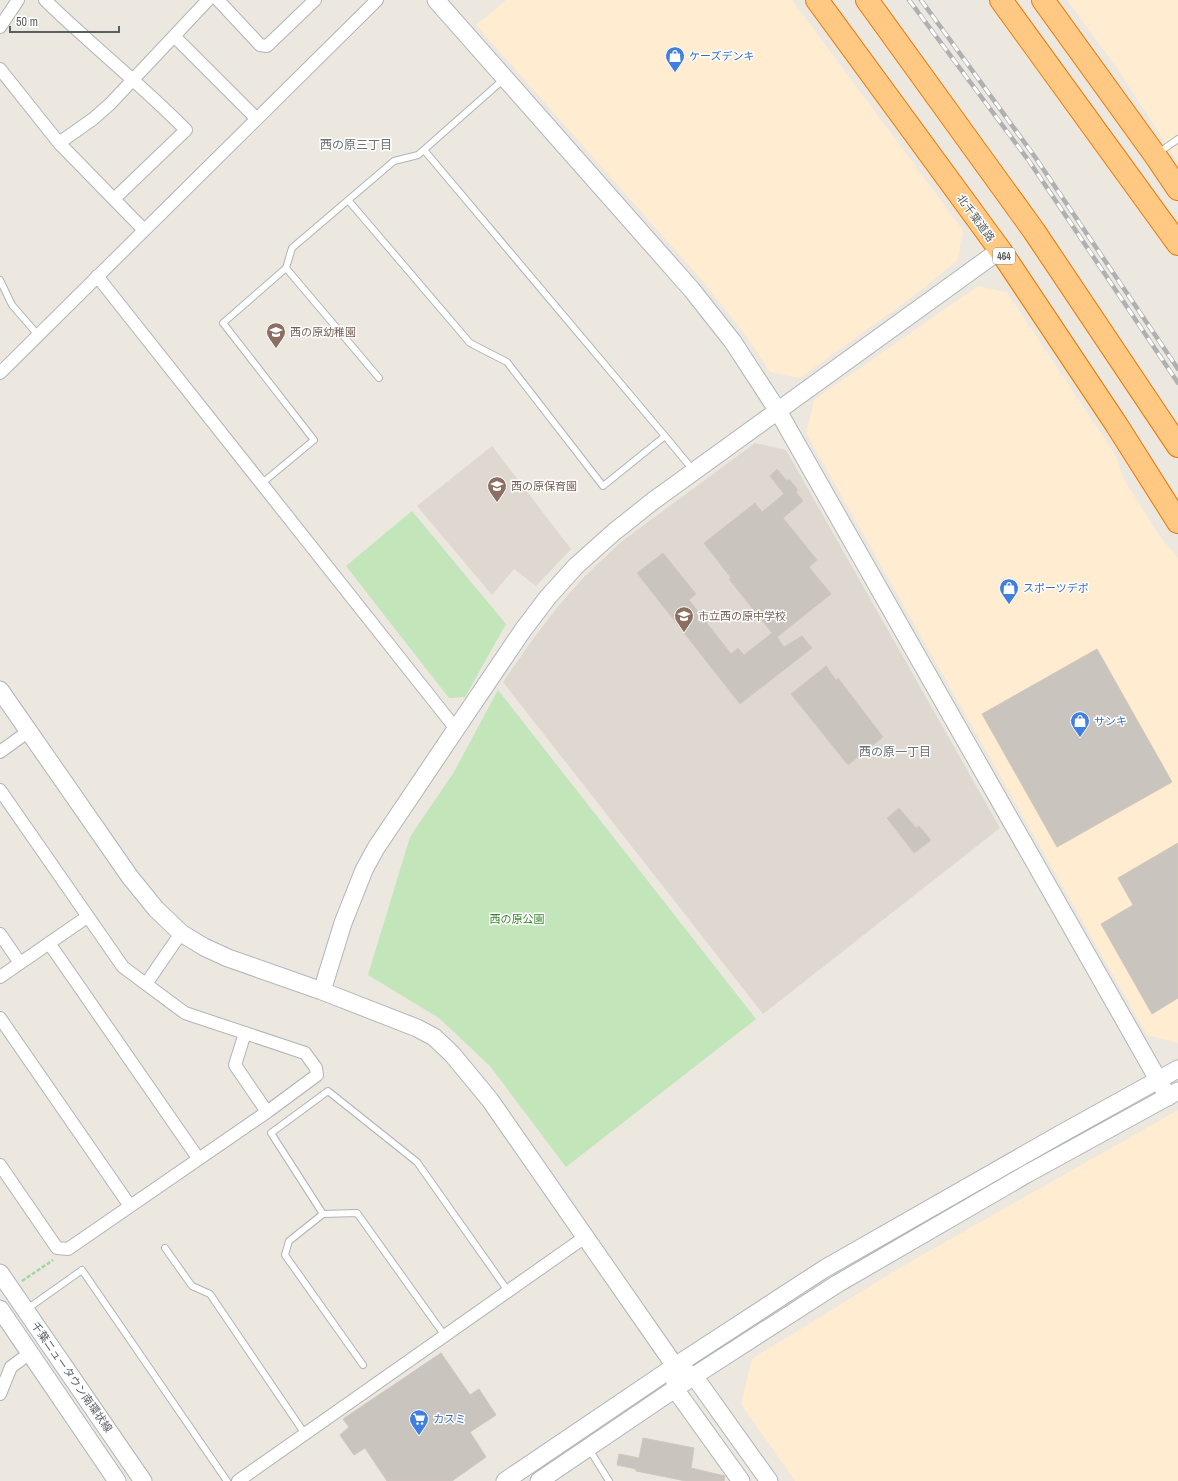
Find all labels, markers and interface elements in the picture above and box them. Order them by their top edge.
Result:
scale bar [10,8,119,34]
text: 50 m [16,14,38,30]
shop icon: ケーズデンキ [664,45,686,73]
place label: ケーズデンキ [689,49,754,63]
district label: 西の原三丁目 [320,137,392,153]
street label: 北千葉道路 [954,192,998,244]
road number: 464 [993,248,1015,264]
school or university icon: 西の原幼稚園 [265,321,287,349]
place label: 西の原幼稚園 [290,325,356,339]
school or university icon: 西の原保育園 [486,475,508,503]
place label: 西の原保育園 [511,479,577,493]
shop icon: スポーツデポ [998,577,1020,605]
place label: スポーツデポ [1023,581,1089,595]
school or university icon: 市立西の原中学校 [673,605,695,633]
place label: 市立西の原中学校 [698,609,786,623]
shop icon: サンキ [1069,710,1091,738]
place label: サンキ [1094,714,1127,728]
district label: 西の原一丁目 [859,744,931,760]
park label: 西の原公園 [490,912,545,926]
street label: 千葉ニュータウン南環状線 [28,1319,116,1435]
supermarket icon: カスミ [408,1408,430,1436]
place label: カスミ [433,1412,466,1426]

